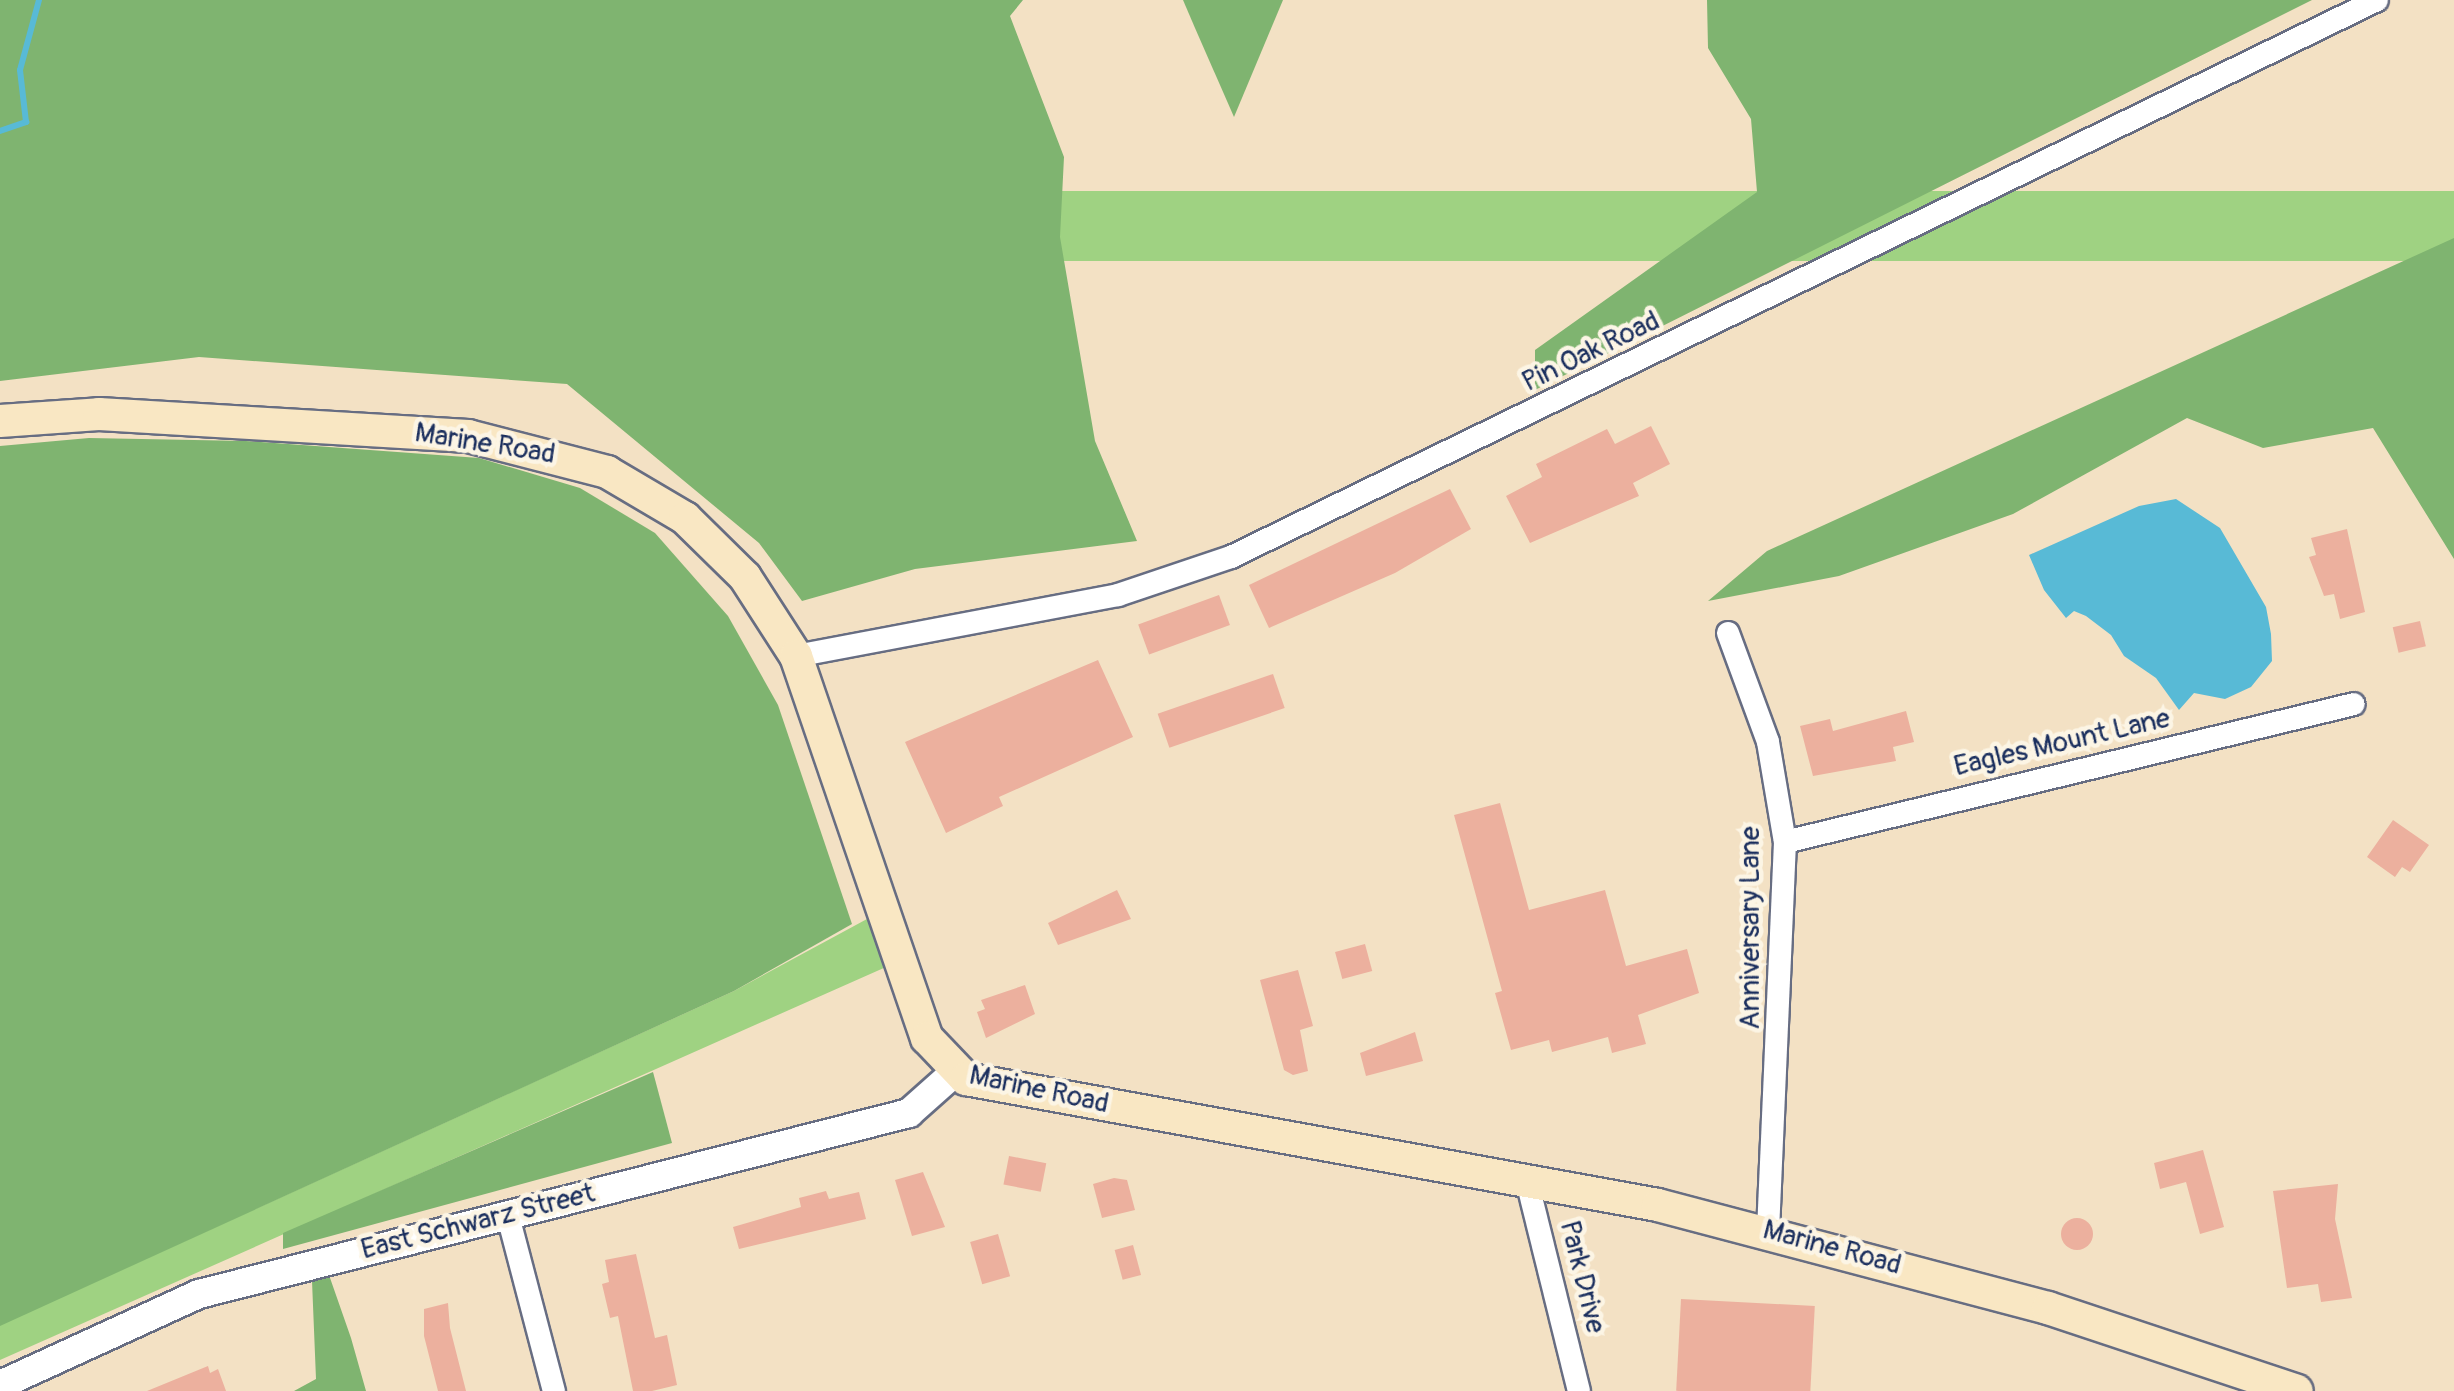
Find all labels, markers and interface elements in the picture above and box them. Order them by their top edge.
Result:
street label: Pin Oak Road [1517,304,1665,400]
street label: Marine Road [412,416,558,472]
street label: Eagles Mount Lane [1951,702,2173,784]
street label: Anniversary Lane [1734,826,1768,1030]
street label: Marine Road [966,1059,1112,1121]
street label: East Schwarz Street [358,1177,598,1267]
street label: Marine Road [1759,1213,1905,1283]
street label: Park Drive [1552,1217,1612,1337]

